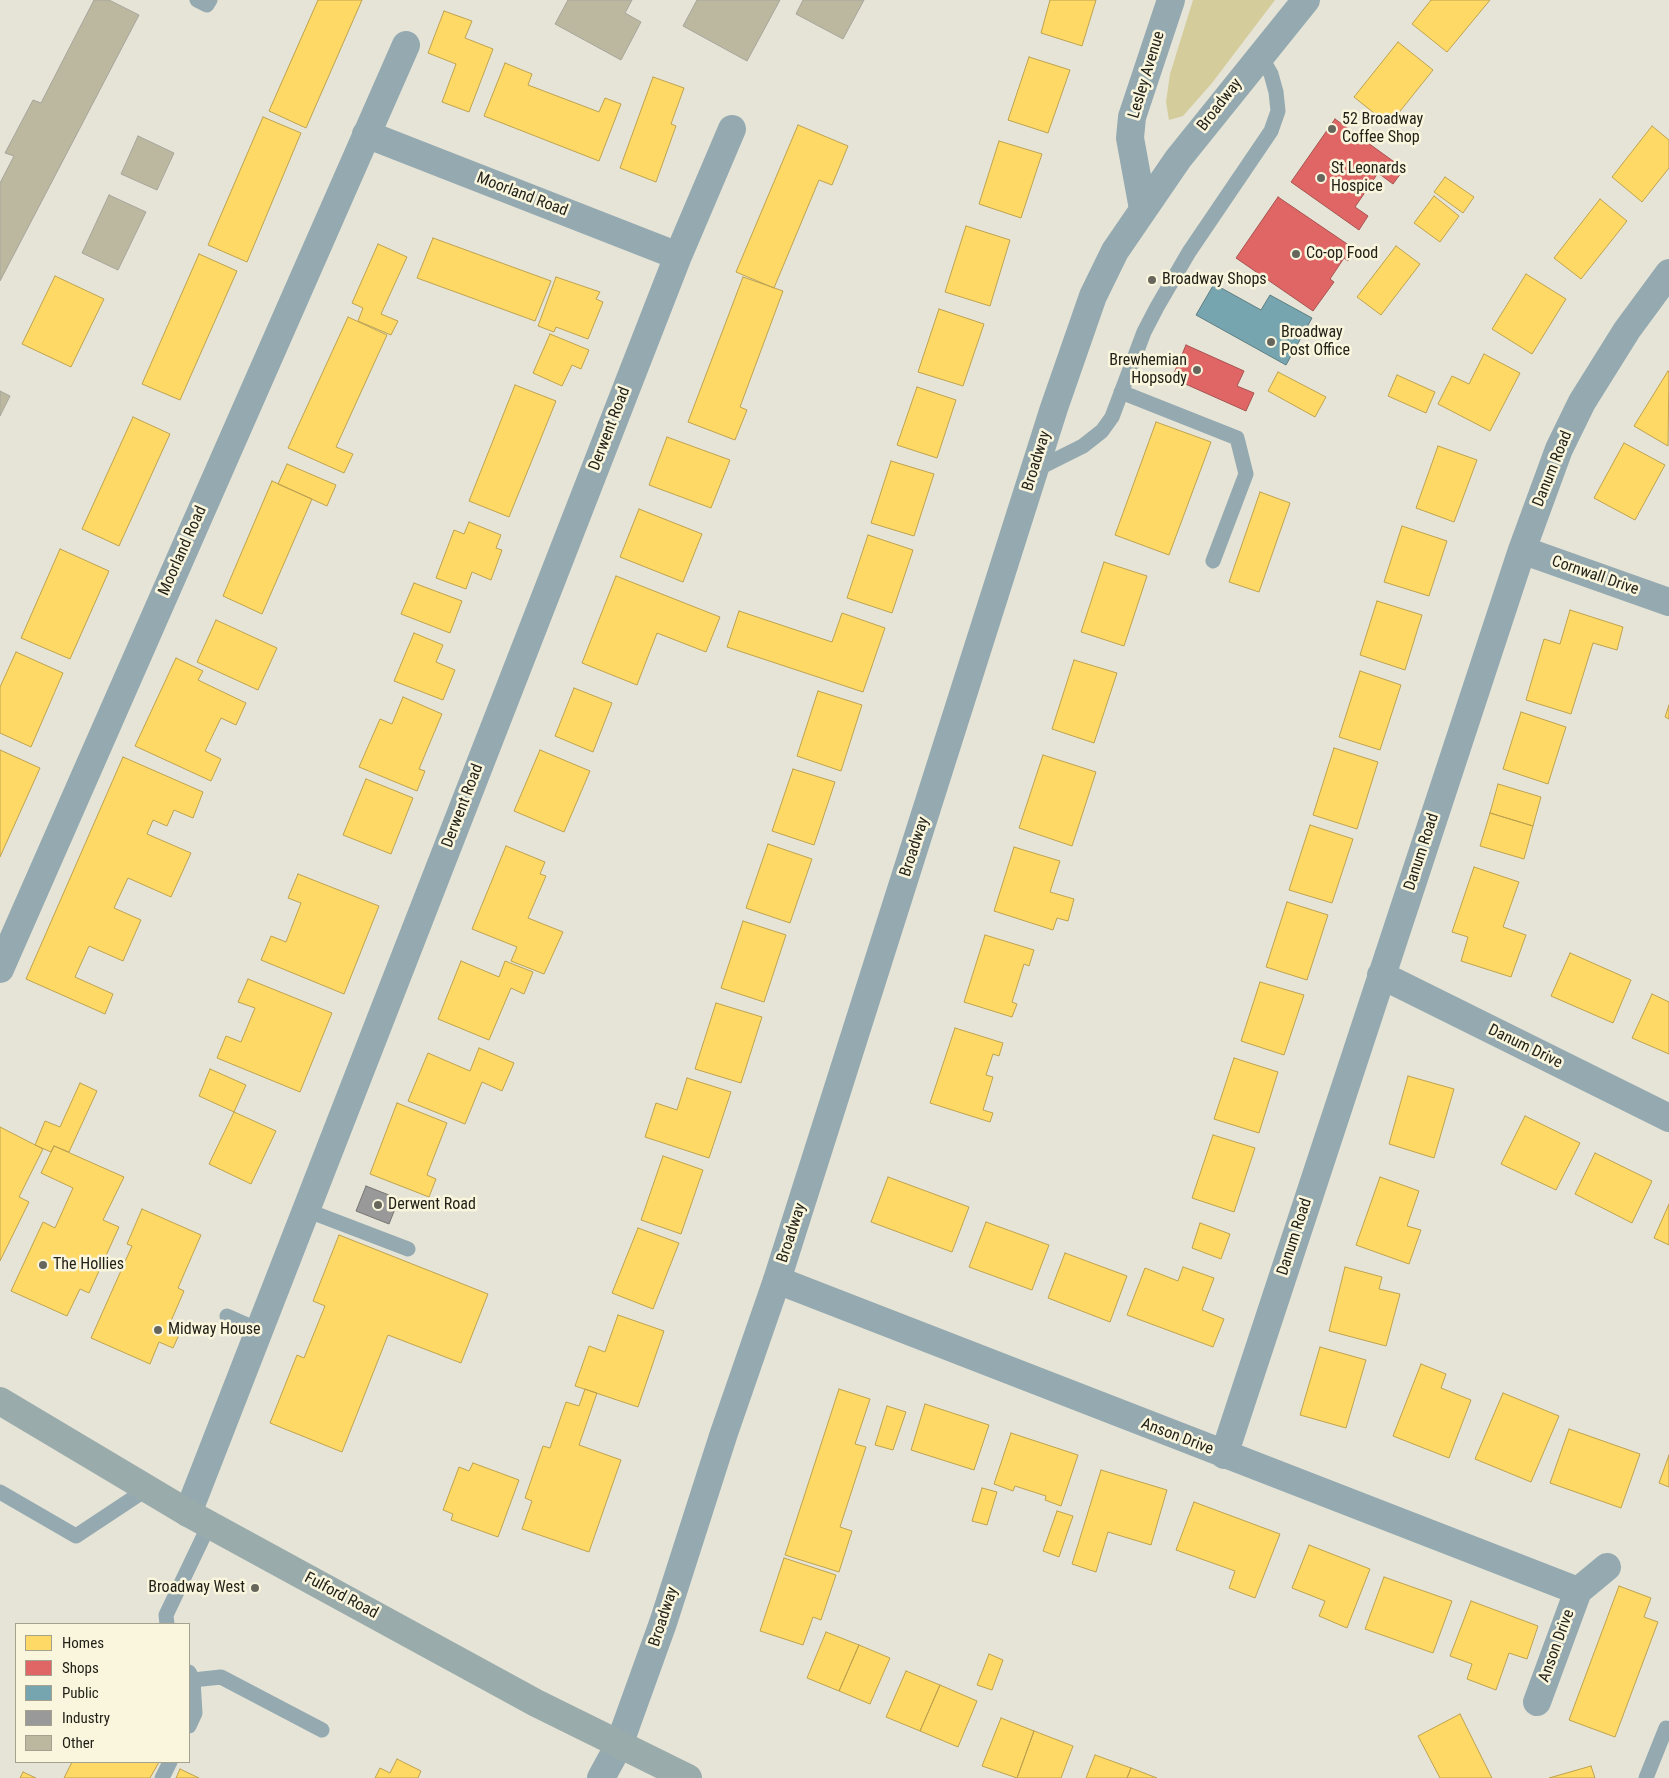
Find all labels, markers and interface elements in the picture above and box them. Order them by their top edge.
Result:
street label: Lesley Avenue [1125,29,1169,121]
street label: Broadway [1193,75,1247,135]
place label: 52 Broadway Coffee Shop [1342,110,1423,148]
marker: 52 Broadway Coffee Shop [1326,123,1338,135]
place label: St Leonards Hospice [1331,159,1406,197]
street label: Moorland Road [474,169,570,221]
marker: St Leonards Hospice [1315,172,1327,184]
place label: Co-op Food [1306,244,1378,264]
marker: Co-op Food [1290,248,1302,260]
place label: Broadway Shops [1162,270,1267,290]
marker: Broadway Shops [1146,274,1158,286]
place label: Broadway Post Office [1281,323,1350,361]
marker: Broadway Post Office [1265,336,1277,348]
place label: Brewhemian Hopsody [1109,351,1187,389]
marker: Brewhemian Hopsody [1191,364,1203,376]
street label: Derwent Road [585,385,635,473]
street label: Danum Road [1529,428,1577,510]
street label: Broadway [1019,429,1055,493]
street label: Moorland Road [155,503,211,599]
street label: Cornwall Drive [1549,552,1641,600]
street label: Derwent Road [438,762,488,850]
street label: Danum Road [1400,811,1444,893]
street label: Broadway [896,815,934,879]
street label: Danum Drive [1485,1021,1565,1073]
place label: Derwent Road [388,1195,476,1215]
street label: Danum Road [1273,1196,1317,1278]
marker: Derwent Road [372,1199,384,1211]
street label: Broadway [773,1201,811,1265]
place label: The Hollies [53,1255,124,1275]
marker: The Hollies [37,1259,49,1271]
place label: Midway House [168,1320,260,1340]
marker: Midway House [152,1324,164,1336]
street label: Anson Drive [1138,1414,1216,1460]
street label: Fulford Road [301,1569,381,1623]
place label: Broadway West [148,1578,245,1598]
marker: Broadway West [249,1582,261,1594]
street label: Broadway [645,1585,683,1649]
street label: Anson Drive [1535,1607,1579,1685]
legend [15,1623,190,1763]
text: Homes [62,1634,104,1652]
text: Shops [62,1659,99,1677]
text: Public [62,1684,99,1702]
text: Industry [62,1709,110,1727]
text: Other [62,1734,94,1752]

